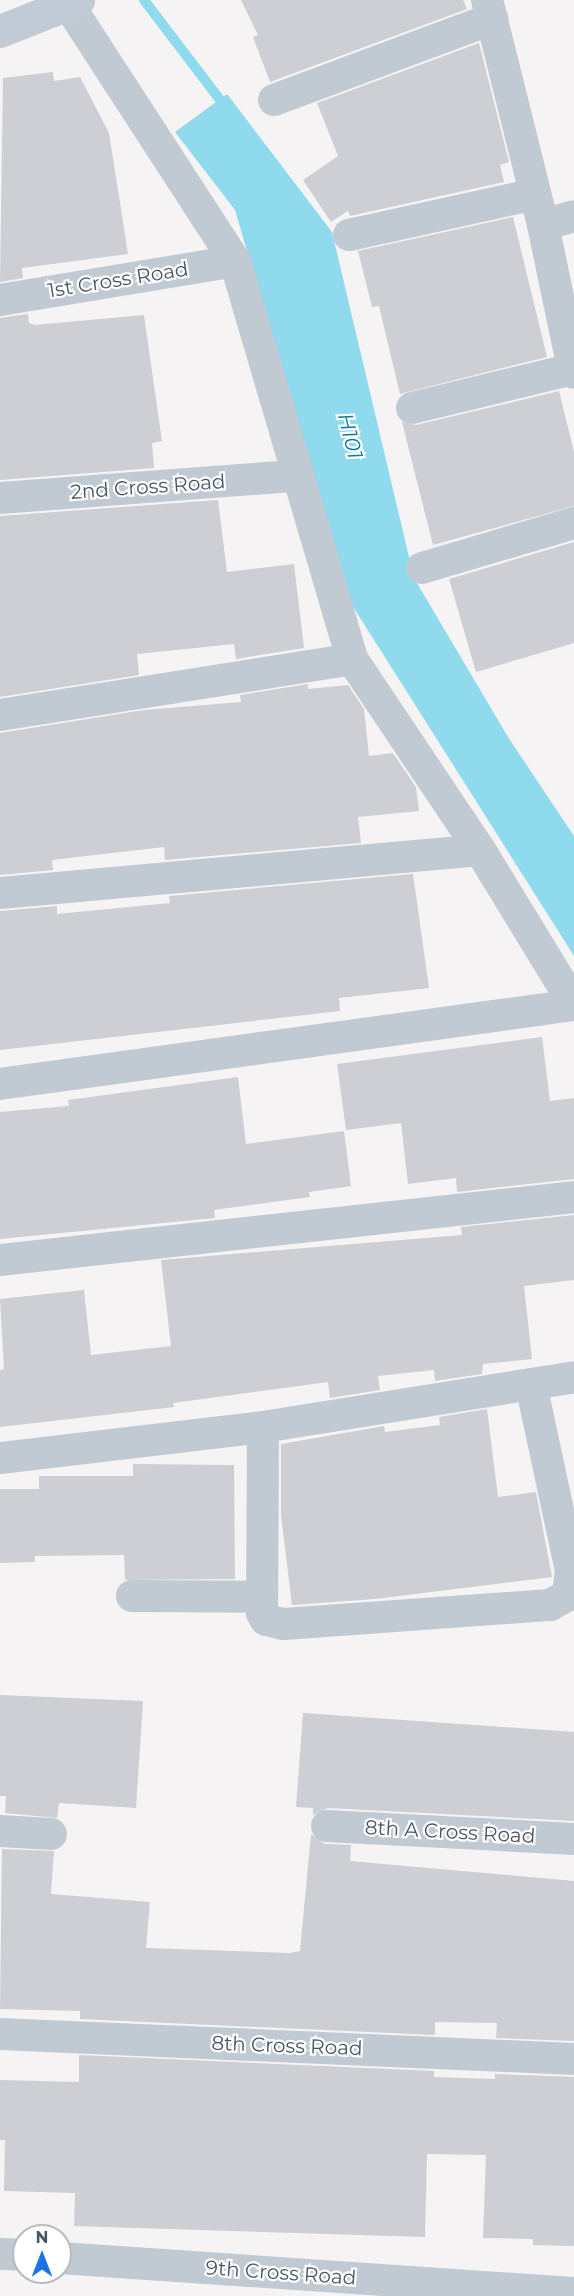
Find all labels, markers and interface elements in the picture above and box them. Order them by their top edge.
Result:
street label: 1st Cross Road [46,257,190,303]
water label: H101 [332,411,368,461]
street label: 2nd Cross Road [70,470,226,504]
street label: 8th A Cross Road [364,1816,536,1848]
street label: 8th Cross Road [211,2031,363,2061]
north arrow [12,2224,72,2284]
text: N [36,2228,48,2247]
street label: 9th Cross Road [205,2256,357,2290]

